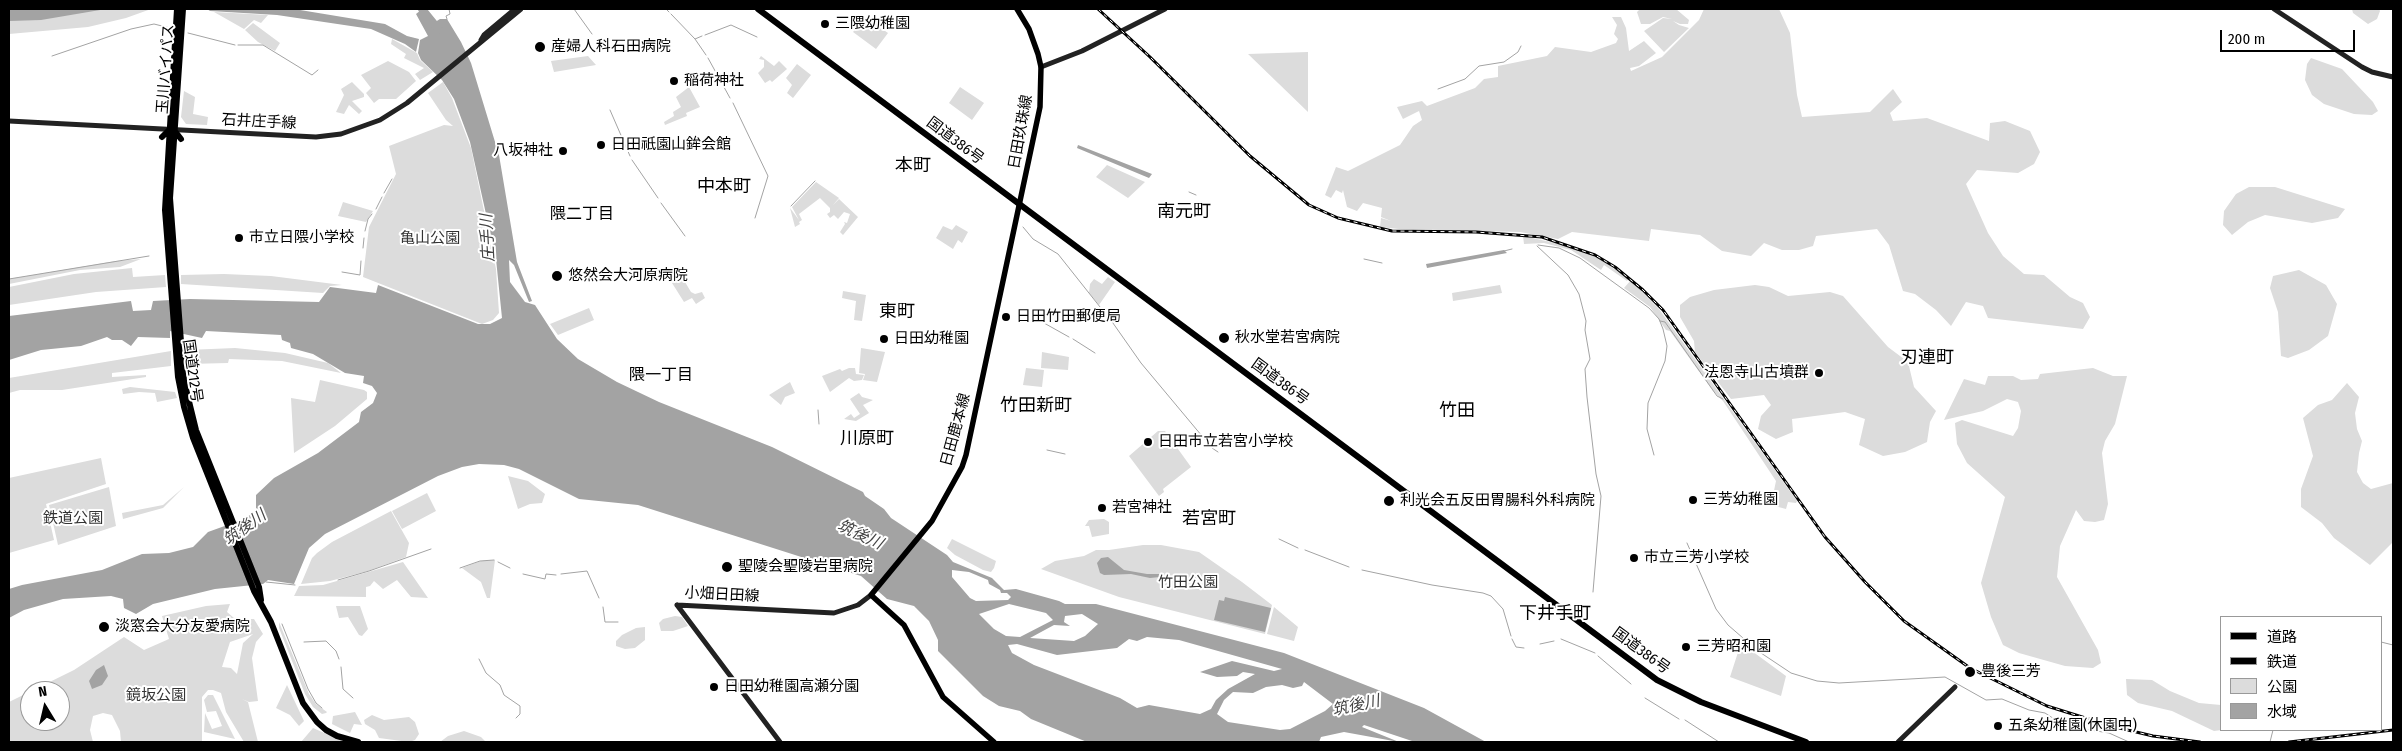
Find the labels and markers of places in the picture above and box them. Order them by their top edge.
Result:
place label: 三隈幼稚園 [835,15,910,33]
marker: 三隈幼稚園 [819,18,831,30]
place label: 産婦人科石田病院 [551,38,671,56]
marker: 産婦人科石田病院 [533,40,547,54]
place label: 稲荷神社 [684,72,744,90]
marker: 稲荷神社 [668,75,680,87]
place label: 日田祇園山鉾会館 [611,136,731,154]
marker: 日田祇園山鉾会館 [595,139,607,151]
place label: 八坂神社 [493,142,553,160]
marker: 八坂神社 [557,145,569,157]
place label: 市立日隈小学校 [249,229,354,247]
marker: 市立日隈小学校 [233,232,245,244]
place label: 悠然会大河原病院 [568,267,688,285]
marker: 悠然会大河原病院 [550,269,564,283]
place label: 日田竹田郵便局 [1016,308,1121,326]
marker: 日田竹田郵便局 [1000,311,1012,323]
place label: 秋水堂若宮病院 [1235,329,1340,347]
place label: 日田幼稚園 [894,330,969,348]
marker: 秋水堂若宮病院 [1217,331,1231,345]
marker: 日田幼稚園 [878,333,890,345]
place label: 法恩寺山古墳群 [1704,364,1809,382]
marker: 法恩寺山古墳群 [1813,367,1825,379]
place label: 日田市立若宮小学校 [1158,433,1293,451]
marker: 日田市立若宮小学校 [1142,436,1154,448]
place label: 三芳幼稚園 [1703,491,1778,509]
place label: 利光会五反田胃腸科外科病院 [1400,492,1595,510]
marker: 利光会五反田胃腸科外科病院 [1382,494,1396,508]
marker: 三芳幼稚園 [1687,494,1699,506]
place label: 若宮神社 [1112,499,1172,517]
marker: 若宮神社 [1096,502,1108,514]
place label: 市立三芳小学校 [1644,549,1749,567]
marker: 市立三芳小学校 [1628,552,1640,564]
place label: 聖陵会聖陵岩里病院 [738,558,873,576]
marker: 聖陵会聖陵岩里病院 [720,560,734,574]
place label: 淡窓会大分友愛病院 [115,618,250,636]
marker: 淡窓会大分友愛病院 [97,620,111,634]
place label: 三芳昭和園 [1696,638,1771,656]
marker: 三芳昭和園 [1680,641,1692,653]
place label: 豊後三芳 [1981,663,2041,681]
marker: 豊後三芳 [1963,665,1977,679]
place label: 日田幼稚園高瀬分園 [724,678,859,696]
marker: 日田幼稚園高瀬分園 [708,681,720,693]
place label: 五条幼稚園(休園中) [2008,717,2137,735]
marker: 五条幼稚園(休園中) [1992,720,2004,732]

